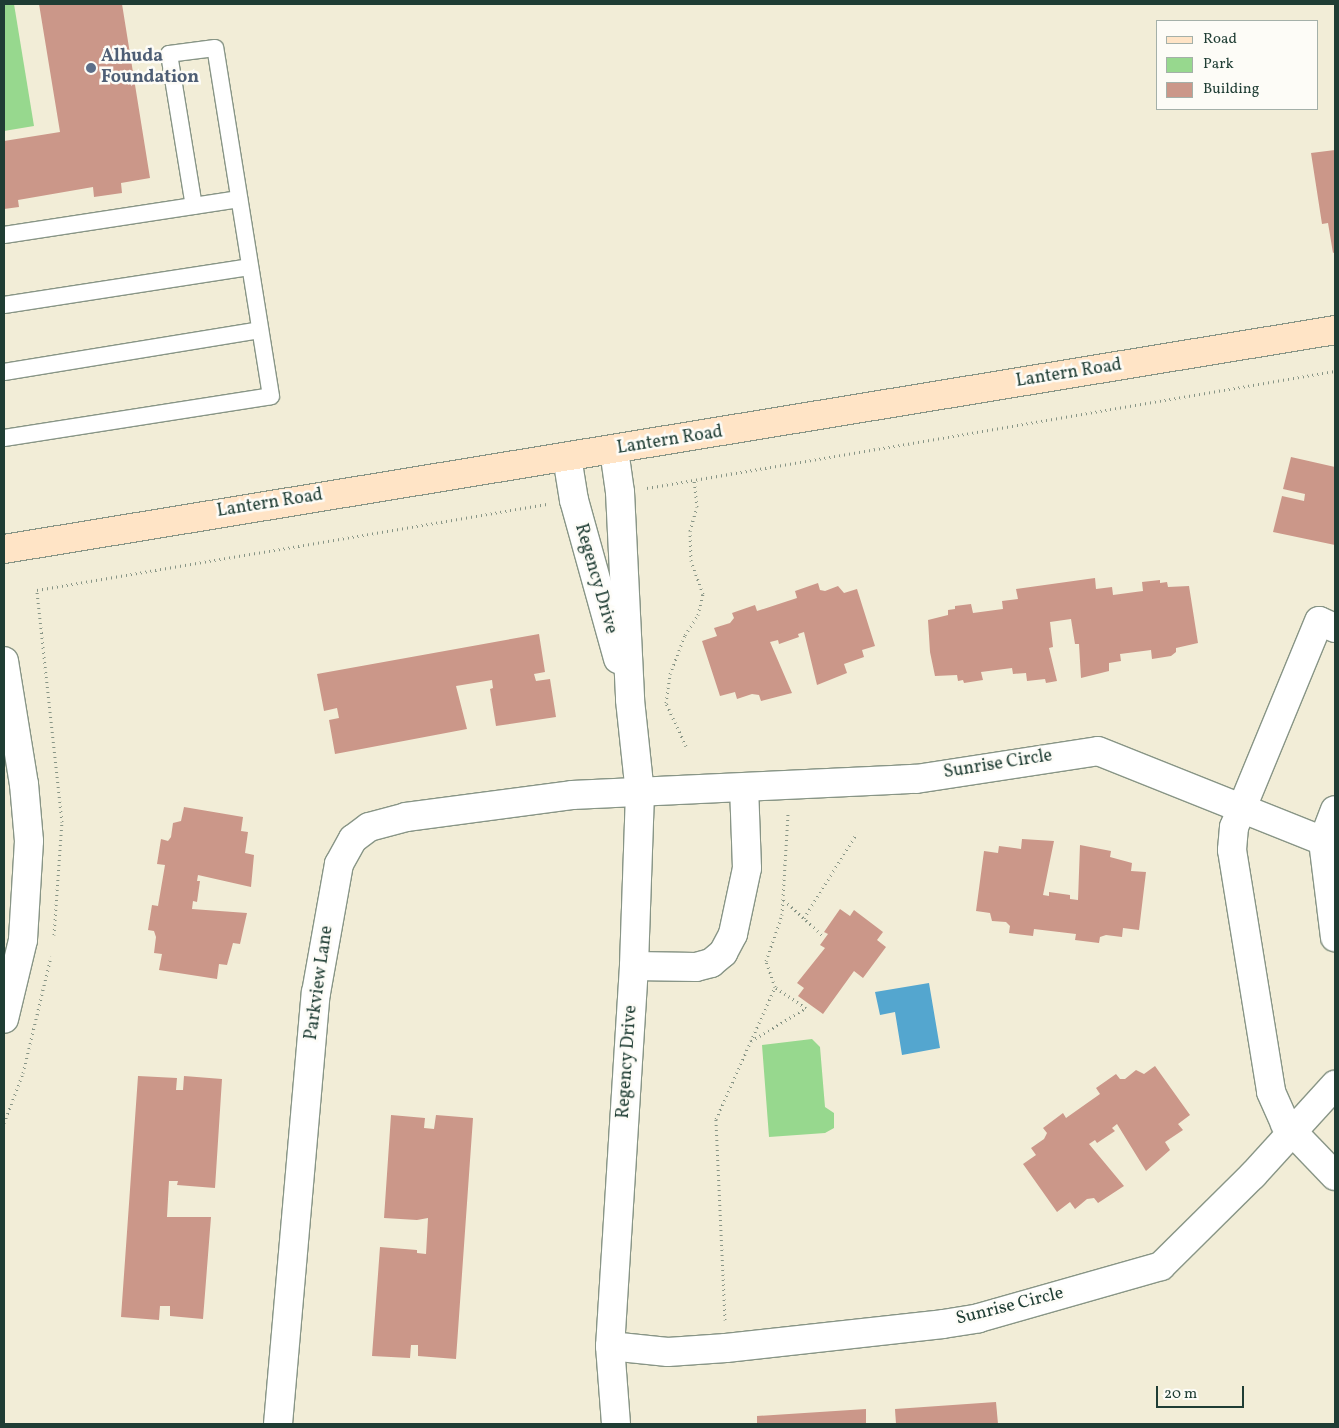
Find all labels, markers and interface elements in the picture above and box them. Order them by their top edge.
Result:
legend [1156,20,1319,110]
text: Road [1203,29,1237,50]
place label: Alhuda Foundation [101,47,199,90]
text: Park [1203,54,1234,75]
marker: Alhuda Foundation [85,62,97,74]
text: Building [1203,79,1259,100]
street label: Lantern Road [1014,355,1124,393]
street label: Lantern Road [615,422,725,460]
street label: Lantern Road [215,485,325,523]
street label: Regency Drive [569,521,621,637]
street label: Sunrise Circle [942,746,1054,784]
street label: Parkview Lane [301,924,339,1042]
street label: Regency Drive [613,1004,643,1120]
street label: Sunrise Circle [954,1283,1066,1331]
scale bar [1159,1376,1246,1408]
text: 20 m [1164,1384,1197,1405]

